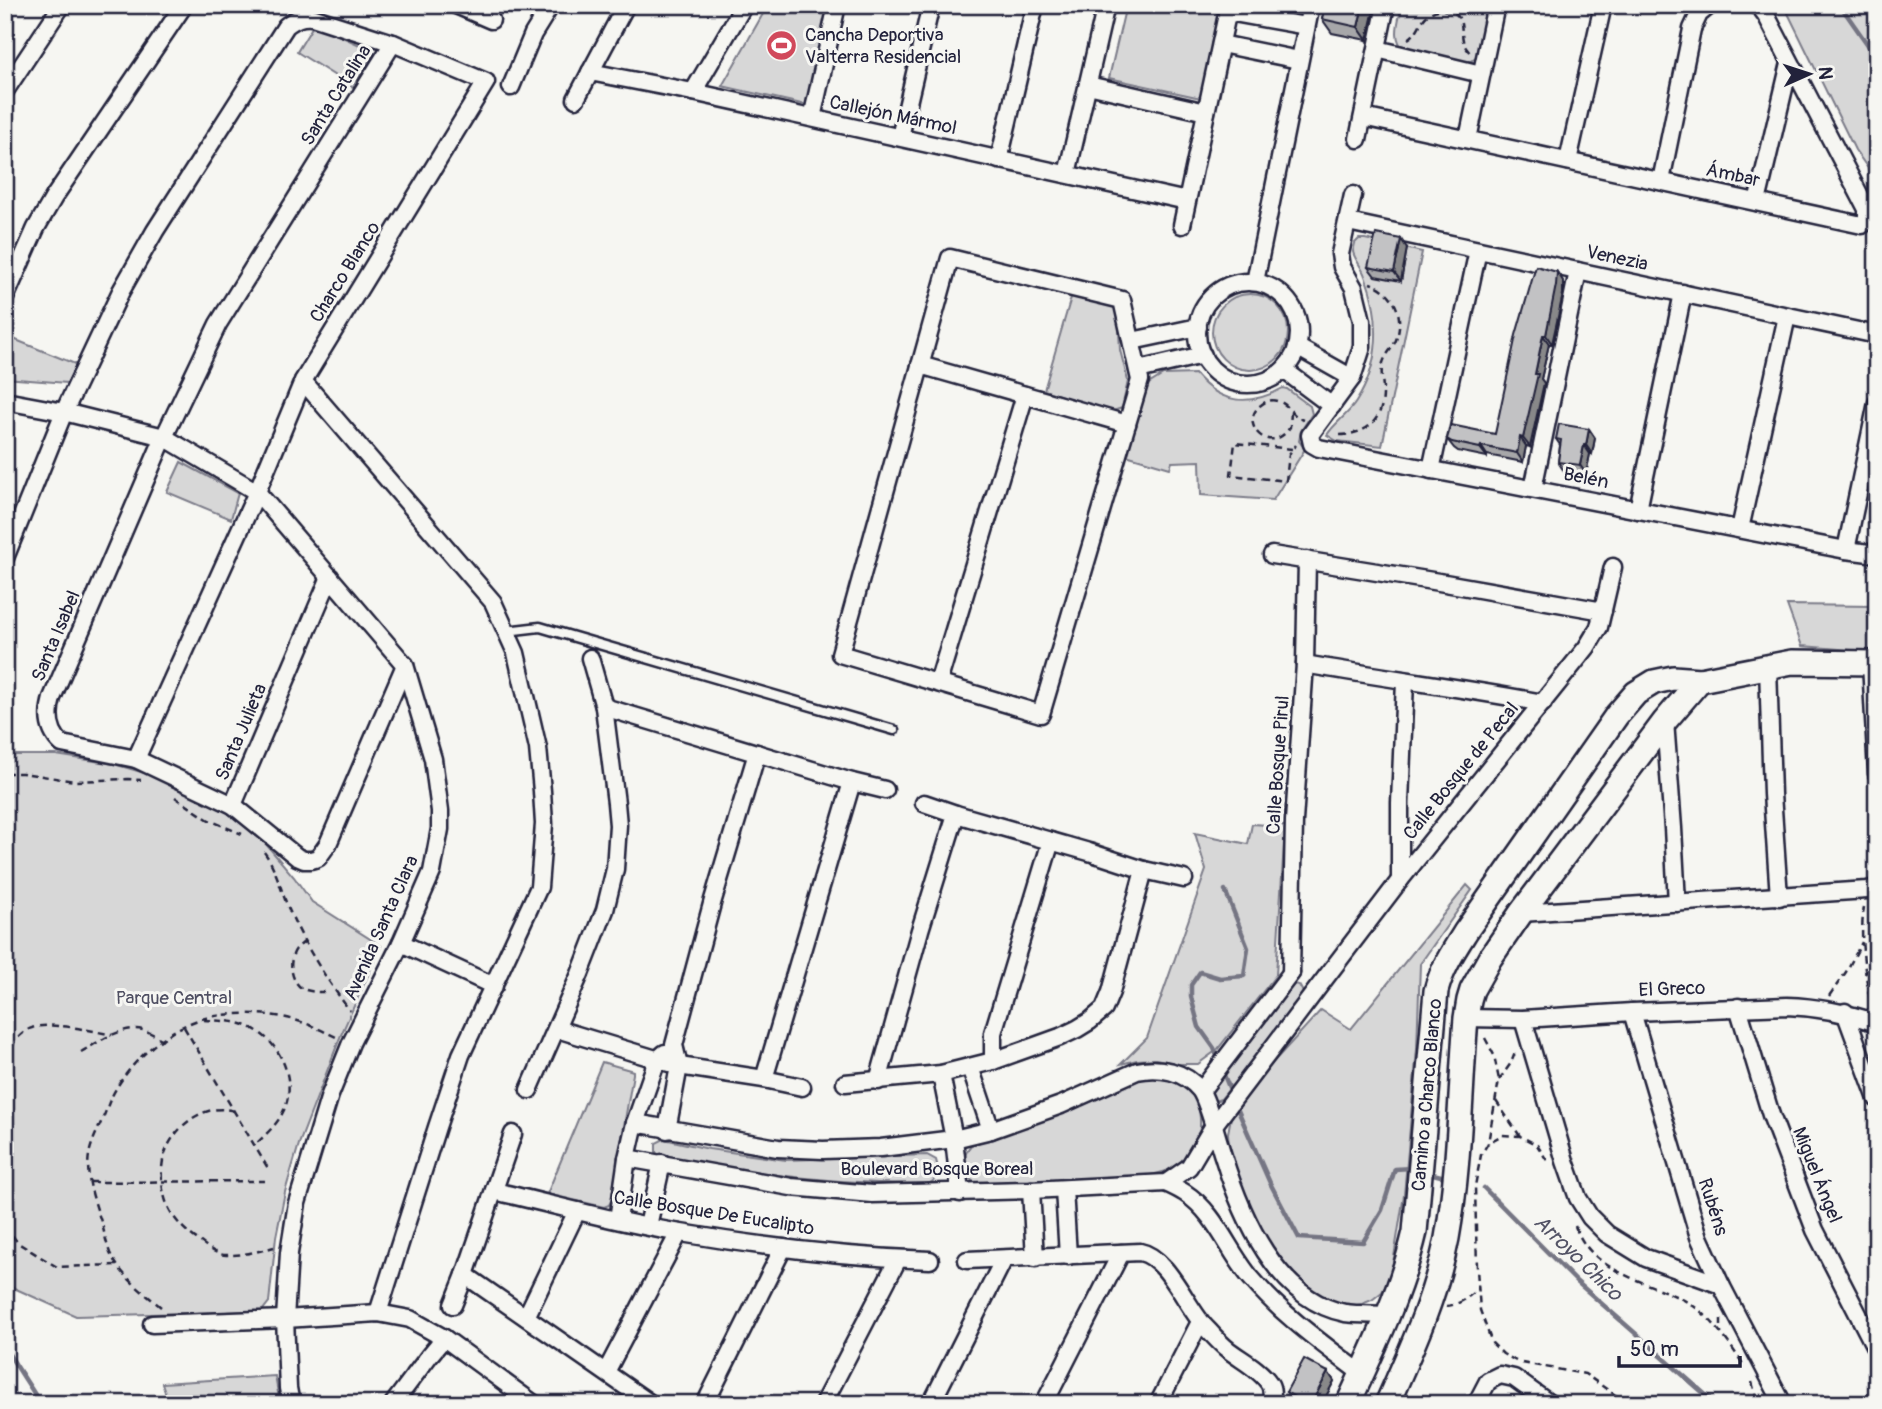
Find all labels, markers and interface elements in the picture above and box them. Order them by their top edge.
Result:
place label: Cancha Deportiva Valterra Residencial [805,23,961,69]
sports icon: Cancha Deportiva Valterra Residencial [765,29,799,63]
north arrow [1773,38,1843,108]
street label: Santa Catalina [296,40,377,150]
text: N [1813,66,1837,80]
street label: Callejón Mármol [827,90,959,140]
street label: Ámbar [1704,158,1762,192]
street label: Charco Blanco [305,217,385,327]
street label: Venezia [1584,240,1650,276]
street label: Belén [1561,462,1611,494]
street label: Santa Isabel [26,587,86,685]
street label: Santa Julieta [210,680,272,784]
street label: Calle Bosque Pirul [1261,695,1295,835]
street label: Calle Bosque de Pecal [1398,697,1524,845]
street label: Avenida Santa Clara [338,852,424,1004]
street label: El Greco [1638,976,1706,1002]
park label: Parque Central [116,986,232,1010]
street label: Camino a Charco Blanco [1407,998,1447,1192]
street label: Miguel Ángel [1787,1124,1847,1226]
street label: Boulevard Bosque Boreal [840,1157,1034,1181]
street label: Rubéns [1692,1175,1734,1239]
street label: Calle Bosque De Eucalipto [612,1185,816,1241]
water label: Arroyo Chico [1528,1209,1629,1308]
scale bar [1619,1325,1740,1369]
text: 50 m [1630,1336,1679,1363]

